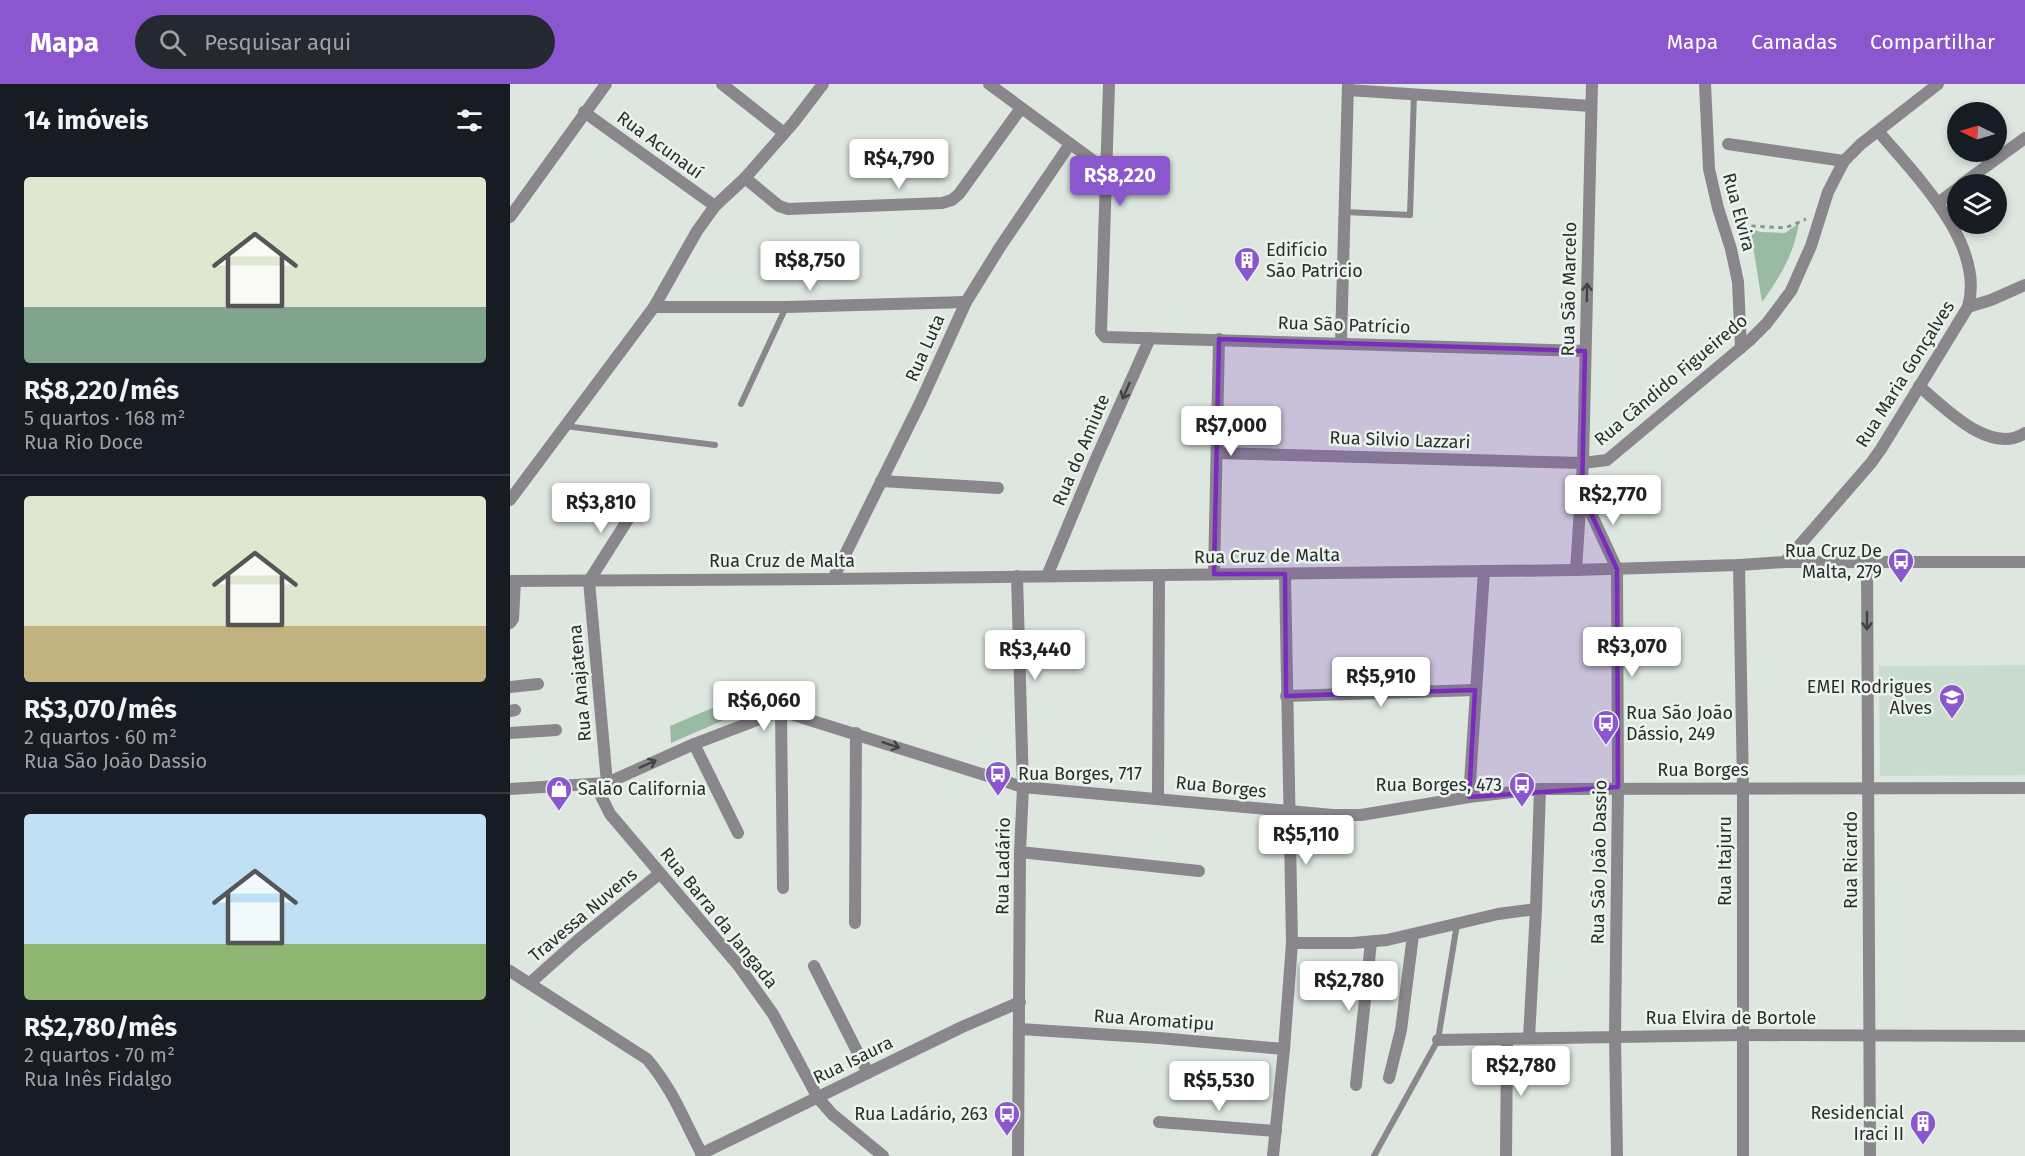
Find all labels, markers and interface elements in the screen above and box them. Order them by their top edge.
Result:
search box [135,15,555,69]
text: Mapa [30,26,99,59]
icon: search [156,26,189,59]
text: Pesquisar aqui [204,29,351,56]
text: Mapa [1667,29,1718,55]
text: Camadas [1751,29,1837,55]
text: Compartilhar [1870,29,1995,55]
north arrow [1947,102,2007,162]
map controls [1947,102,2007,234]
icon: filters [453,104,486,137]
text: 14 imóveis [24,105,149,136]
street label: Rua Acunauí [613,106,707,184]
pin: R$4,790 [844,139,954,190]
text: R$4,790 [863,146,935,170]
pin: R$8,220 [1065,156,1175,207]
text: R$8,220 [1084,163,1156,187]
street label: Rua Elvira [1718,170,1760,254]
button: layers [1947,174,2007,234]
icon: home [201,216,309,324]
street label: Rua São Marcelo [1557,221,1581,357]
place label: Edifício São Patricio [1266,239,1363,282]
pin: R$8,750 [755,241,865,292]
building icon: Edifício São Patricio [1232,245,1262,283]
text: R$8,750 [774,248,846,272]
one-way arrow [1581,283,1592,303]
street label: Rua Maria Gonçalves [1851,297,1959,451]
street label: Rua Cândido Figueiredo [1590,309,1752,451]
street label: Rua Luta [900,311,950,385]
street label: Rua São Patrício [1277,312,1411,338]
text: R$8,220/mês [24,375,179,406]
one-way arrow [1120,382,1132,400]
street label: Rua do Amiute [1048,391,1114,509]
text: 5 quartos · 168 m² [24,406,186,430]
pin: R$7,000 [1176,406,1286,457]
text: R$7,000 [1195,413,1267,437]
street label: Rua Silvio Lazzari [1329,427,1471,453]
text: Rua Rio Doce [24,430,143,454]
pin: R$2,770 [1558,475,1668,526]
text: R$2,770 [1579,482,1647,506]
pin: R$3,810 [546,483,656,534]
text: R$3,810 [566,490,636,514]
icon: home [201,535,309,643]
place label: Rua Cruz De Malta, 279 [1785,540,1882,583]
street label: Rua Cruz de Malta [1194,544,1340,568]
bus stop icon: Rua Cruz De Malta, 279 [1886,546,1916,584]
street label: Rua Cruz de Malta [709,550,855,572]
one-way arrow [1862,611,1873,631]
street label: Rua Anajatena [564,623,596,743]
pin: R$3,070 [1577,627,1687,678]
pin: R$3,440 [980,630,1090,681]
text: R$3,070 [1597,634,1667,658]
text: R$3,440 [999,637,1071,661]
pin: R$5,910 [1326,657,1436,708]
text: R$5,910 [1346,664,1416,688]
place label: EMEI Rodrigues Alves [1807,676,1932,719]
pin: R$6,060 [709,681,819,732]
school or university icon: EMEI Rodrigues Alves [1937,682,1967,720]
text: R$6,060 [727,688,801,712]
text: R$3,070/mês [24,694,177,725]
place label: Rua São João Dássio, 249 [1626,702,1733,745]
bus stop icon: Rua São João Dássio, 249 [1591,708,1621,746]
text: 2 quartos · 60 m² [24,725,177,749]
one-way arrow [881,740,900,751]
text: Rua São João Dassio [24,749,207,773]
one-way arrow [639,758,657,769]
bus stop icon: Rua Borges, 717 [983,759,1013,797]
street label: Rua Borges [1657,759,1749,781]
place label: Rua Borges, 717 [1018,763,1142,785]
bus stop icon: Rua Borges, 473 [1507,770,1537,808]
street label: Rua Borges [1174,771,1268,803]
shop icon: Salão California [544,774,574,812]
place label: Rua Borges, 473 [1376,774,1502,796]
place label: Salão California [578,778,706,800]
street label: Rua São João Dassio [1587,779,1611,945]
street label: Rua Ricardo [1840,811,1862,909]
pin: R$5,110 [1251,815,1361,866]
street label: Rua Itajuru [1714,816,1736,906]
street label: Rua Ladário [991,817,1015,915]
text: R$5,110 [1273,822,1339,846]
street label: Rua Barra da Jangada [655,843,783,993]
icon: home [201,853,309,961]
street label: Travessa Nuvens [524,863,642,967]
pin: R$2,780 [1294,961,1404,1012]
text: R$2,780 [1314,968,1384,992]
street label: Rua Aromatipu [1093,1005,1215,1035]
street label: Rua Elvira de Bortole [1646,1007,1816,1029]
text: R$2,780/mês [24,1012,177,1043]
street label: Rua Isaura [810,1031,896,1089]
text: 2 quartos · 70 m² [24,1043,175,1067]
pin: R$2,780 [1466,1046,1576,1097]
text: R$2,780 [1486,1053,1556,1077]
pin: R$5,530 [1164,1061,1274,1112]
text: Rua Inês Fidalgo [24,1067,172,1091]
text: R$5,530 [1183,1068,1255,1092]
bus stop icon: Rua Ladário, 263 [992,1099,1022,1137]
place label: Residencial Iraci II [1810,1102,1904,1145]
place label: Rua Ladário, 263 [854,1103,988,1125]
building icon: Residencial Iraci II [1908,1108,1938,1146]

